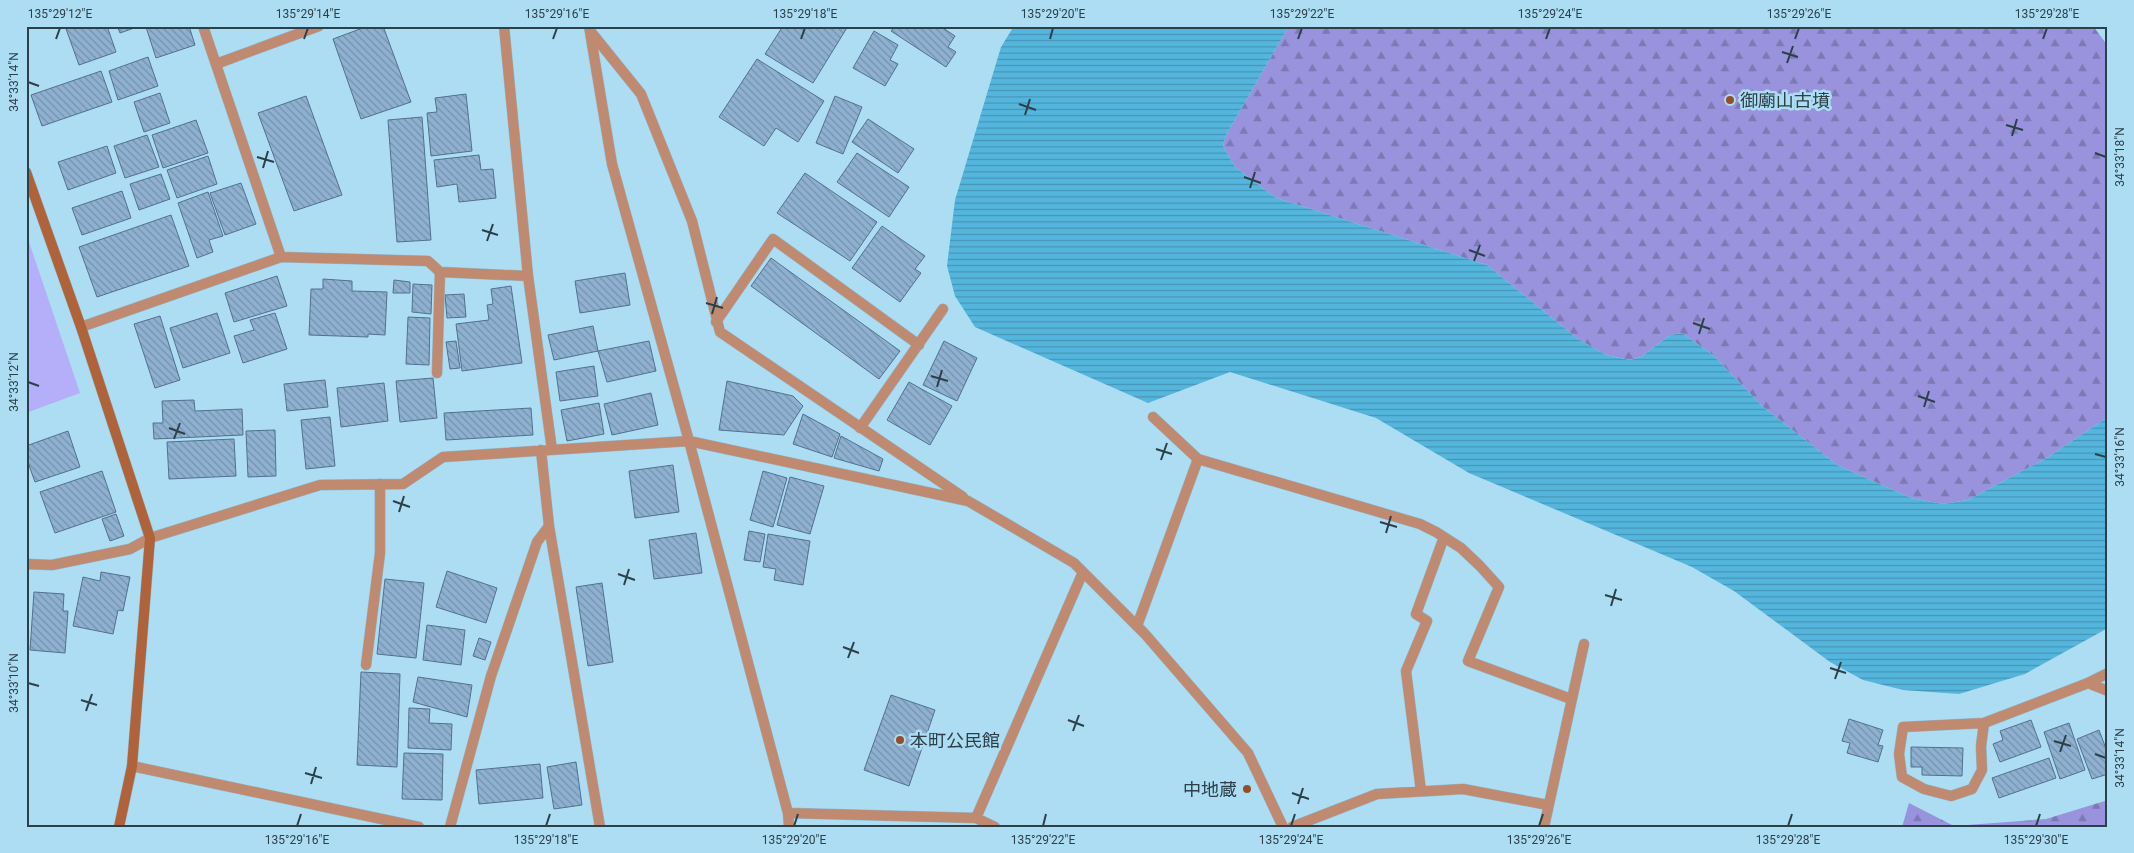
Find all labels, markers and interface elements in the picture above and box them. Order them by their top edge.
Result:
text: 135°29'12"E [28,7,92,21]
text: 135°29'14"E [276,7,340,21]
text: 135°29'16"E [525,7,589,21]
text: 135°29'18"E [773,7,837,21]
text: 135°29'20"E [1021,7,1085,21]
text: 135°29'22"E [1270,7,1334,21]
text: 135°29'24"E [1518,7,1582,21]
text: 135°29'26"E [1767,7,1831,21]
text: 135°29'28"E [2015,7,2079,21]
text: 34°33'14"N [7,52,21,112]
place label: 御廟山古墳 [1740,90,1830,111]
marker: 御廟山古墳 [1724,94,1736,106]
text: 34°33'18"N [2113,127,2127,187]
text: 34°33'12"N [7,352,21,412]
text: 34°33'16"N [2113,427,2127,487]
text: 34°33'10"N [7,653,21,713]
text: 34°33'14"N [2113,728,2127,788]
place label: 本町公民館 [910,730,1000,751]
marker: 本町公民館 [894,734,906,746]
place label: 中地蔵 [1183,779,1237,800]
marker: 中地蔵 [1241,783,1253,795]
text: 135°29'16"E [265,833,329,847]
text: 135°29'18"E [514,833,578,847]
text: 135°29'20"E [762,833,826,847]
text: 135°29'22"E [1011,833,1075,847]
text: 135°29'24"E [1259,833,1323,847]
text: 135°29'26"E [1507,833,1571,847]
text: 135°29'28"E [1756,833,1820,847]
text: 135°29'30"E [2004,833,2068,847]

